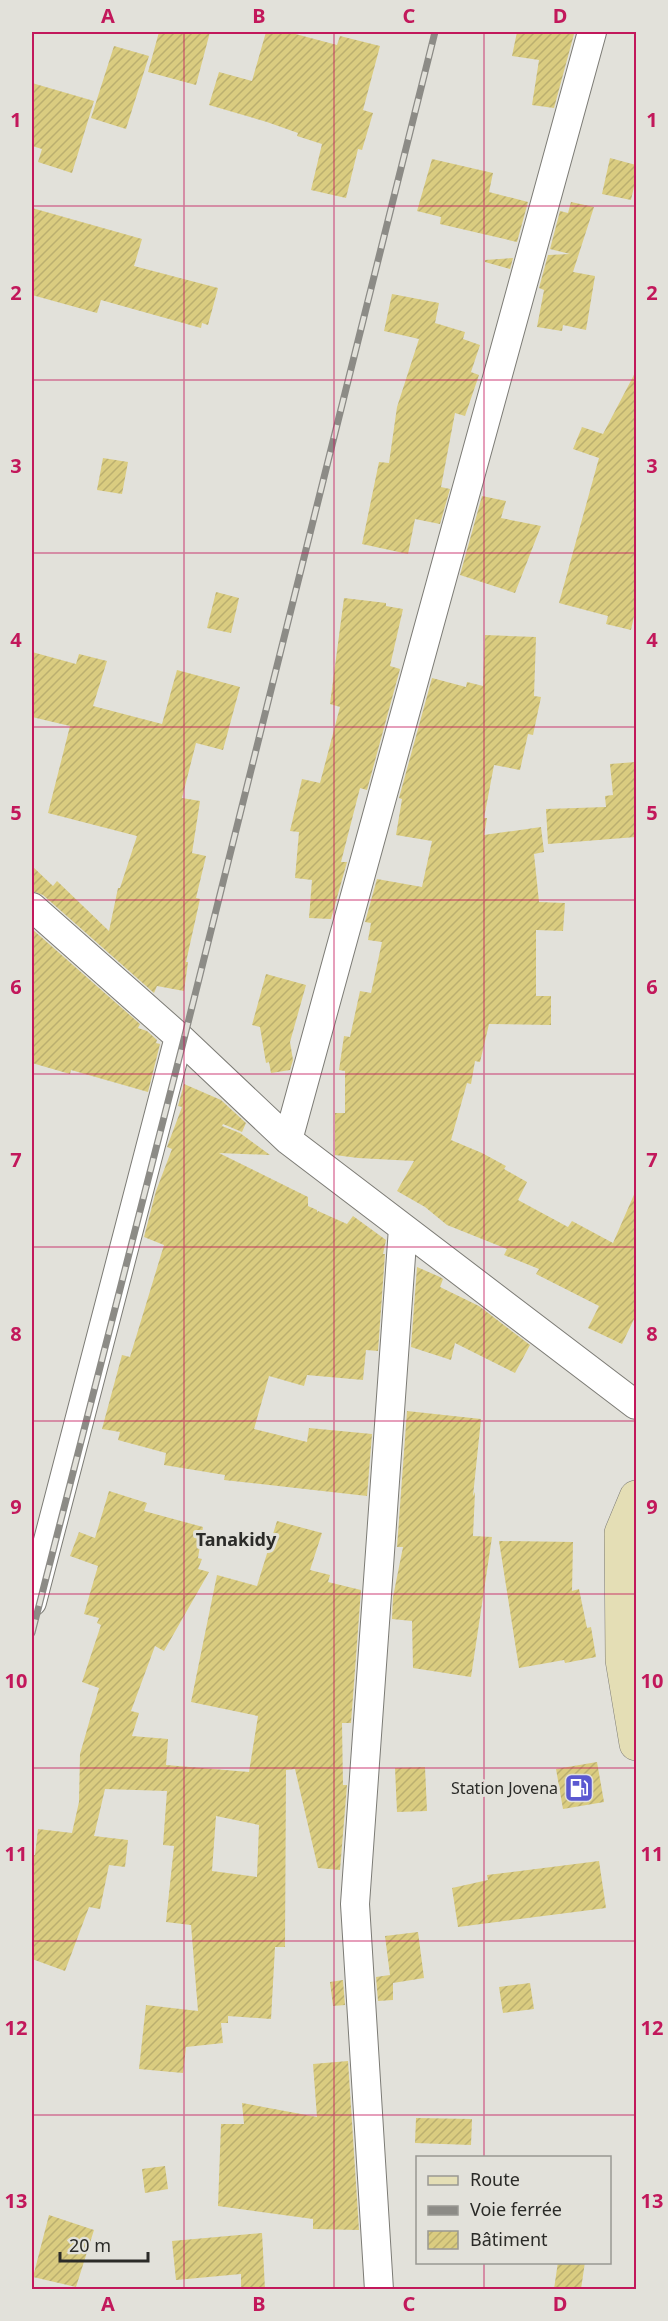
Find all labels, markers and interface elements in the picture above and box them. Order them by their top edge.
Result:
text: A [101,2,115,29]
text: B [252,2,266,29]
text: C [403,2,416,29]
text: D [553,2,567,29]
text: 1 [10,106,22,133]
text: 1 [646,106,658,133]
text: 2 [10,279,22,306]
text: 2 [646,279,658,306]
text: 3 [10,452,22,479]
text: 3 [646,452,658,479]
text: 4 [10,626,22,653]
text: 4 [646,626,658,653]
text: 5 [10,799,22,826]
text: 5 [646,799,658,826]
text: 6 [10,973,22,1000]
text: 6 [646,973,658,1000]
text: 7 [10,1146,22,1173]
text: 7 [646,1146,658,1173]
text: 8 [10,1320,22,1347]
text: 8 [646,1320,658,1347]
text: 9 [10,1493,22,1520]
text: 9 [646,1493,658,1520]
district label: Tanakidy [196,1527,277,1551]
text: 10 [5,1667,27,1694]
text: 10 [641,1667,663,1694]
fuel station icon: Station Jovena [563,1772,595,1804]
place label: Station Jovena [451,1777,558,1799]
text: 11 [5,1840,27,1867]
text: 11 [641,1840,663,1867]
text: 12 [5,2014,27,2041]
text: 12 [641,2014,663,2041]
legend [416,2156,611,2264]
text: Route [470,2167,520,2191]
text: 13 [5,2187,27,2214]
text: 13 [641,2187,663,2214]
text: Voie ferrée [470,2197,562,2221]
scale bar [60,2225,148,2263]
text: Bâtiment [470,2227,548,2251]
text: 20 m [69,2233,111,2257]
text: A [101,2290,115,2317]
text: B [252,2290,266,2317]
text: C [403,2290,416,2317]
text: D [553,2290,567,2317]

